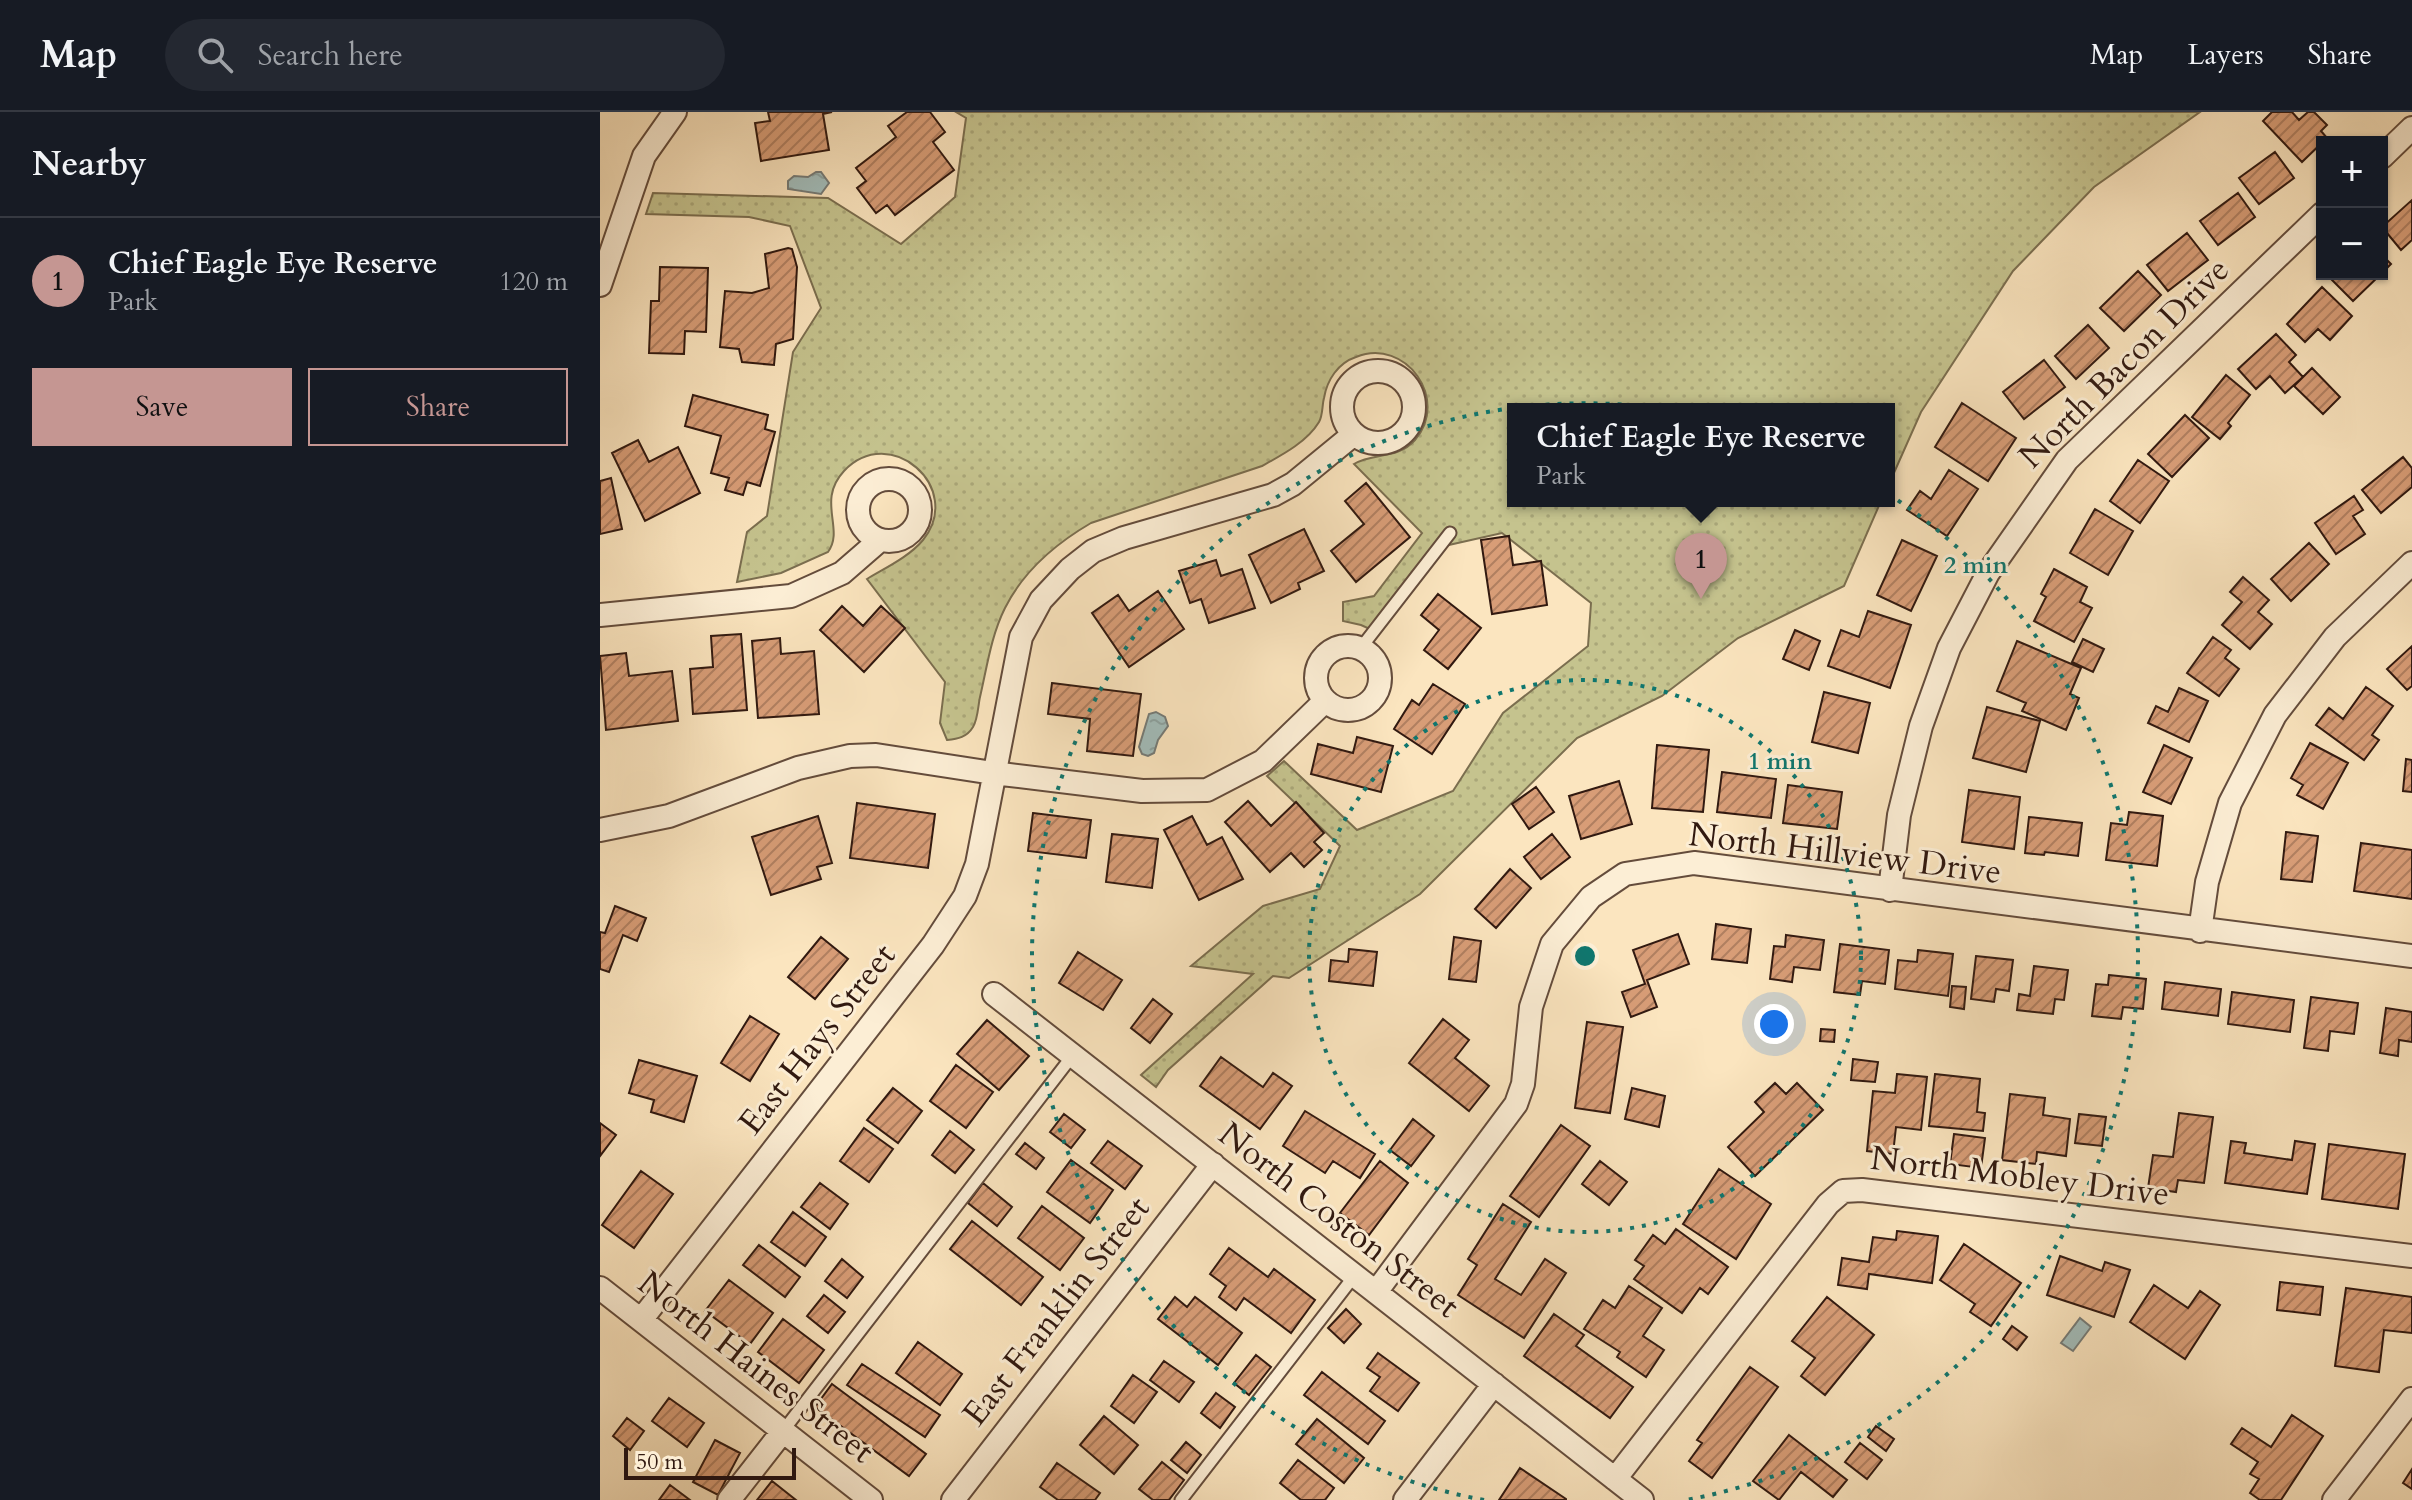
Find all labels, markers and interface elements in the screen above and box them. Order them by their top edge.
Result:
search box [165,19,725,91]
text: Map [40,29,117,81]
icon: search [193,33,237,77]
text: Search here [257,35,403,76]
text: Map [2090,36,2143,74]
text: Layers [2187,36,2264,74]
text: Share [2308,36,2372,74]
map controls [2316,136,2388,280]
button: + [2316,136,2388,208]
text: Nearby [32,141,147,187]
button: − [2316,208,2388,280]
text: Chief Eagle Eye Reserve [108,243,438,284]
street label: North Bacon Drive [2008,247,2240,479]
text: 1 [51,264,65,299]
text: 120 m [499,264,568,299]
text: Park [108,284,158,319]
button: Save [32,368,292,446]
button: Share [308,368,568,446]
popup [1507,403,1895,507]
text: Chief Eagle Eye Reserve [1536,417,1866,458]
text: Park [1536,458,1586,493]
pin: 1 [1675,533,1727,599]
text: 2 min [1944,549,2009,582]
text: 1 min [1748,745,1813,778]
street label: North Hillview Drive [1686,811,2004,895]
street label: East Hays Street [728,934,906,1144]
centre of rings [1571,942,1599,970]
your location [1754,1004,1794,1044]
street label: North Coston Street [1209,1112,1469,1329]
street label: North Mobley Drive [1868,1135,2172,1217]
street label: East Franklin Street [952,1187,1160,1435]
street label: North Haines Street [628,1260,884,1474]
scale bar [624,1444,796,1480]
text: 50 m [636,1447,683,1477]

